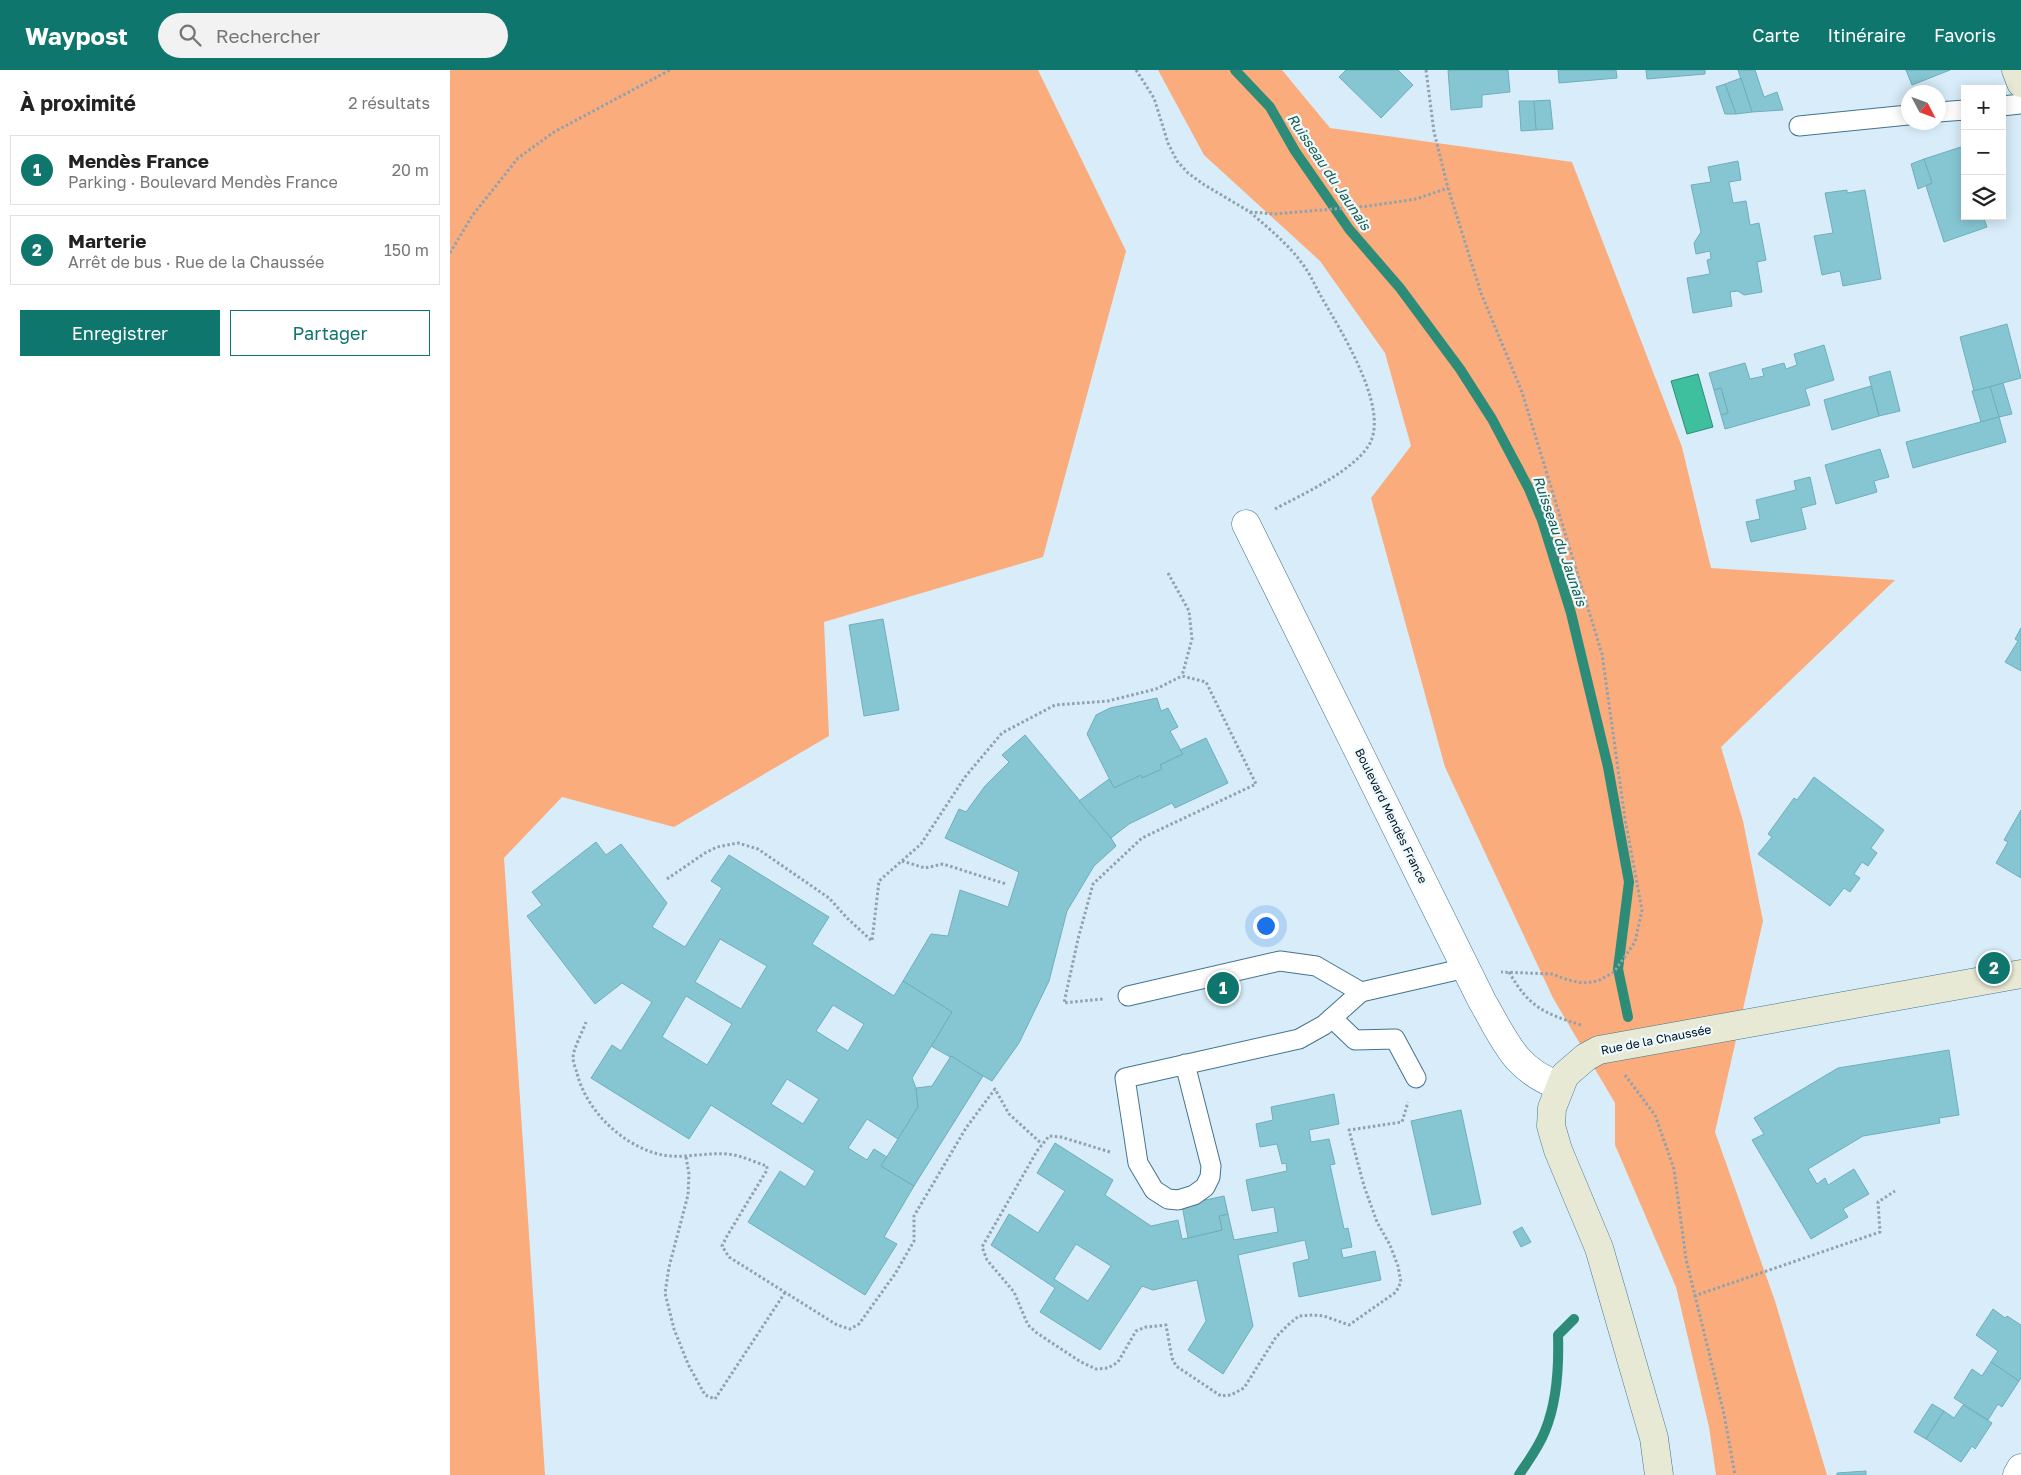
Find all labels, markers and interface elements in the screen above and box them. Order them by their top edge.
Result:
search box [158,13,508,58]
text: Waypost [25,21,128,50]
icon: search [176,21,204,49]
text: Rechercher [216,24,320,47]
text: Carte [1752,24,1800,46]
text: Itinéraire [1828,24,1906,46]
text: Favoris [1934,24,1996,46]
north arrow [1901,85,1946,130]
map controls [1961,85,2006,220]
button: + [1961,85,2006,130]
text: À proximité [20,90,136,116]
text: 2 résultats [348,93,430,113]
water label: Ruisseau du Jaunais [1284,110,1375,234]
button: − [1961,130,2006,175]
text: Mendès France [68,149,209,172]
text: 1 [33,160,41,180]
text: 20 m [392,160,429,180]
text: Parking · Boulevard Mendès France [68,172,338,192]
button: layers [1961,175,2006,220]
text: Marterie [68,229,146,252]
text: 2 [32,240,42,260]
text: 150 m [384,240,429,260]
text: Arrêt de bus · Rue de la Chaussée [68,252,324,272]
button: Enregistrer [20,310,220,356]
button: Partager [230,310,430,356]
water label: Ruisseau du Jaunais [1530,473,1591,609]
street label: Boulevard Mendès France [1352,746,1431,886]
your location [1253,913,1279,939]
pin: 2 [1978,949,2010,987]
pin: 1 [1207,969,1239,1007]
street label: Rue de la Chaussée [1599,1021,1712,1058]

